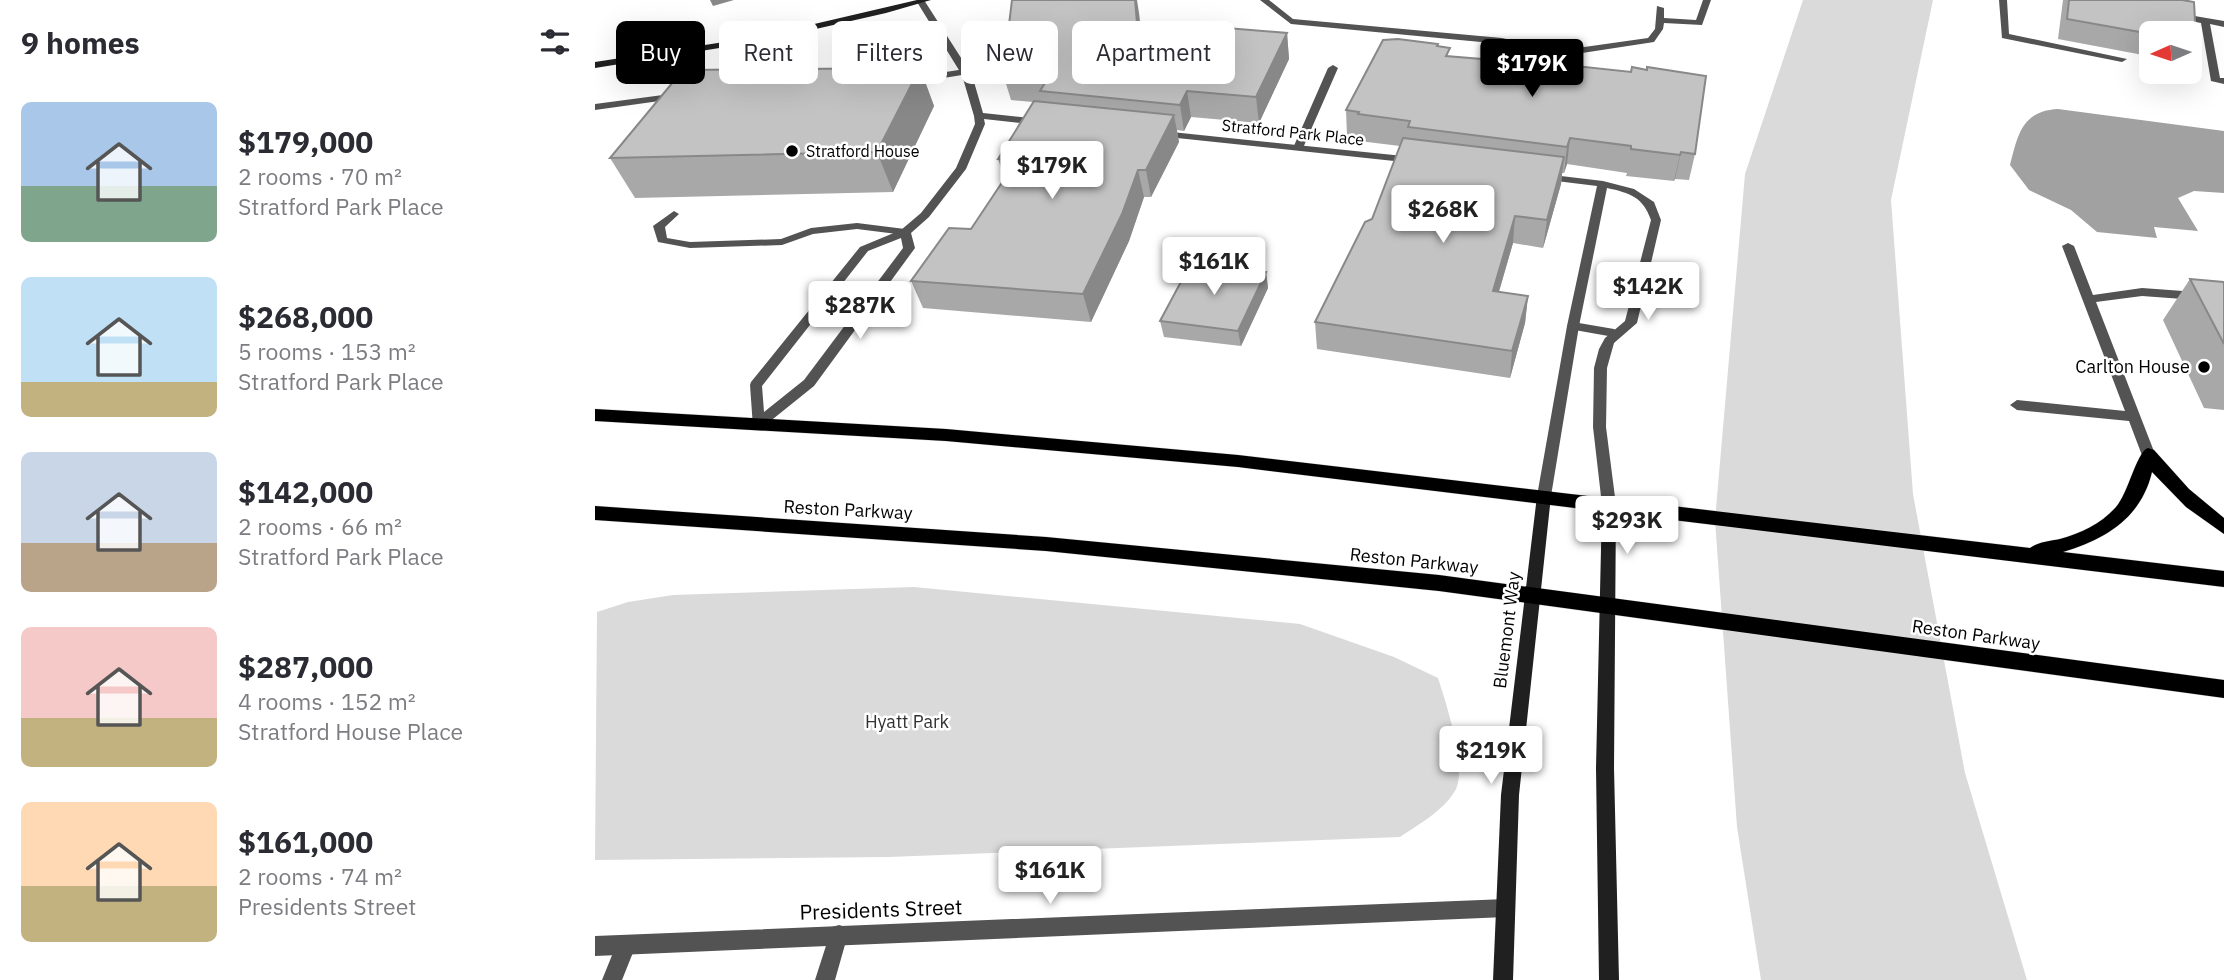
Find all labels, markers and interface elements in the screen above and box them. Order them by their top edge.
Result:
chip: Buy [616,21,705,84]
chip: Rent [719,21,818,84]
chip: Filters [832,21,947,84]
chip: New [961,21,1058,84]
chip: Apartment [1072,21,1235,84]
north arrow [2139,21,2201,84]
map controls [2139,21,2202,84]
text: 9 homes [21,23,140,62]
icon: filters [536,23,574,61]
pin: $179K [1483,40,1581,99]
text: $179K [1496,47,1568,77]
street label: Stratford Park Place [1221,115,1365,149]
text: $179,000 [238,122,373,161]
icon: home [77,130,161,214]
place label: Stratford House [806,141,920,161]
pin: $179K [1003,142,1101,201]
marker: Stratford House [784,143,800,159]
text: $179K [1016,149,1088,179]
text: 2 rooms · 70 m² [238,161,402,191]
pin: $268K [1394,186,1492,245]
text: Stratford Park Place [238,191,444,221]
text: $268K [1407,193,1479,223]
pin: $161K [1165,238,1263,297]
text: $161K [1178,245,1250,275]
pin: $142K [1599,262,1697,322]
text: $142K [1612,270,1684,300]
pin: $287K [811,282,909,341]
text: $287K [824,289,896,319]
text: $268,000 [238,297,373,336]
icon: home [77,305,161,389]
text: 5 rooms · 153 m² [238,336,416,366]
place label: Carlton House [2075,355,2190,378]
marker: Carlton House [2196,359,2212,375]
text: Stratford Park Place [238,366,444,396]
text: $142,000 [238,472,373,511]
icon: home [77,480,161,564]
street label: Reston Parkway [783,495,913,524]
pin: $293K [1578,496,1676,556]
text: $293K [1591,504,1663,534]
text: 2 rooms · 66 m² [238,511,402,541]
text: Stratford Park Place [238,541,444,571]
street label: Reston Parkway [1349,542,1479,579]
street label: Bluemont Way [1488,570,1525,690]
street label: Reston Parkway [1911,614,2042,655]
text: $287,000 [238,647,373,686]
icon: home [77,655,161,739]
text: 4 rooms · 152 m² [238,686,416,716]
park label: Hyatt Park [865,710,950,733]
text: Stratford House Place [238,716,463,746]
pin: $219K [1442,726,1540,786]
text: $219K [1455,734,1527,764]
text: $161,000 [238,822,373,861]
icon: home [77,830,161,914]
pin: $161K [1001,846,1099,906]
text: $161K [1014,854,1086,884]
text: 2 rooms · 74 m² [238,861,402,891]
text: Presidents Street [238,891,416,921]
street label: Presidents Street [799,892,963,926]

